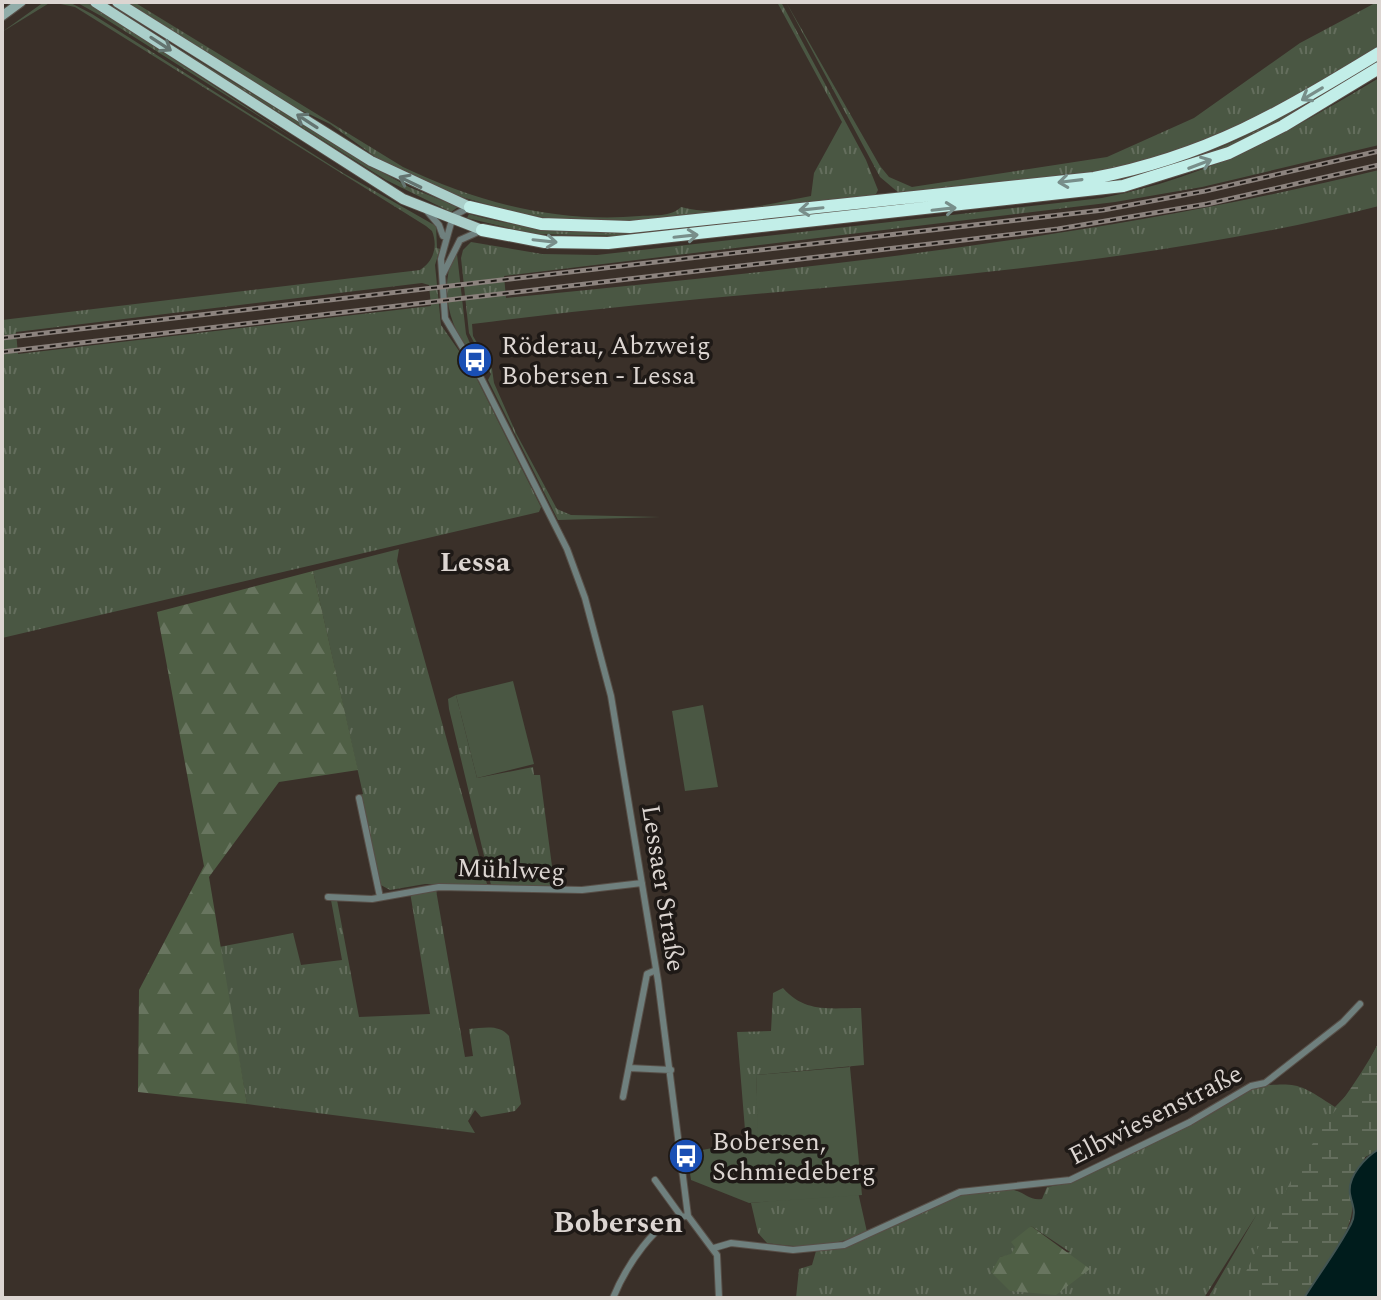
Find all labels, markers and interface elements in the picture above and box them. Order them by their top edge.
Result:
one-way arrow [149,37,172,53]
one-way arrow [1301,86,1324,102]
one-way arrow [296,113,319,129]
one-way arrow [1187,156,1212,170]
one-way arrow [399,174,423,189]
one-way arrow [1058,174,1083,189]
one-way arrow [930,201,957,216]
one-way arrow [799,202,825,217]
one-way arrow [673,228,698,243]
one-way arrow [531,234,558,249]
place label: Röderau, Abzweig Bobersen - Lessa [501,326,711,396]
bus stop icon: Röderau, Abzweig Bobersen - Lessa [456,341,494,379]
district label: Lessa [440,541,511,584]
street label: Lessaer Straße [630,802,696,974]
street label: Mühlweg [456,848,566,892]
street label: Elbwiesenstraße [1062,1054,1249,1176]
place label: Bobersen, Schmiedeberg [712,1122,876,1192]
bus stop icon: Bobersen, Schmiedeberg [667,1137,705,1175]
district label: Bobersen [553,1200,683,1246]

